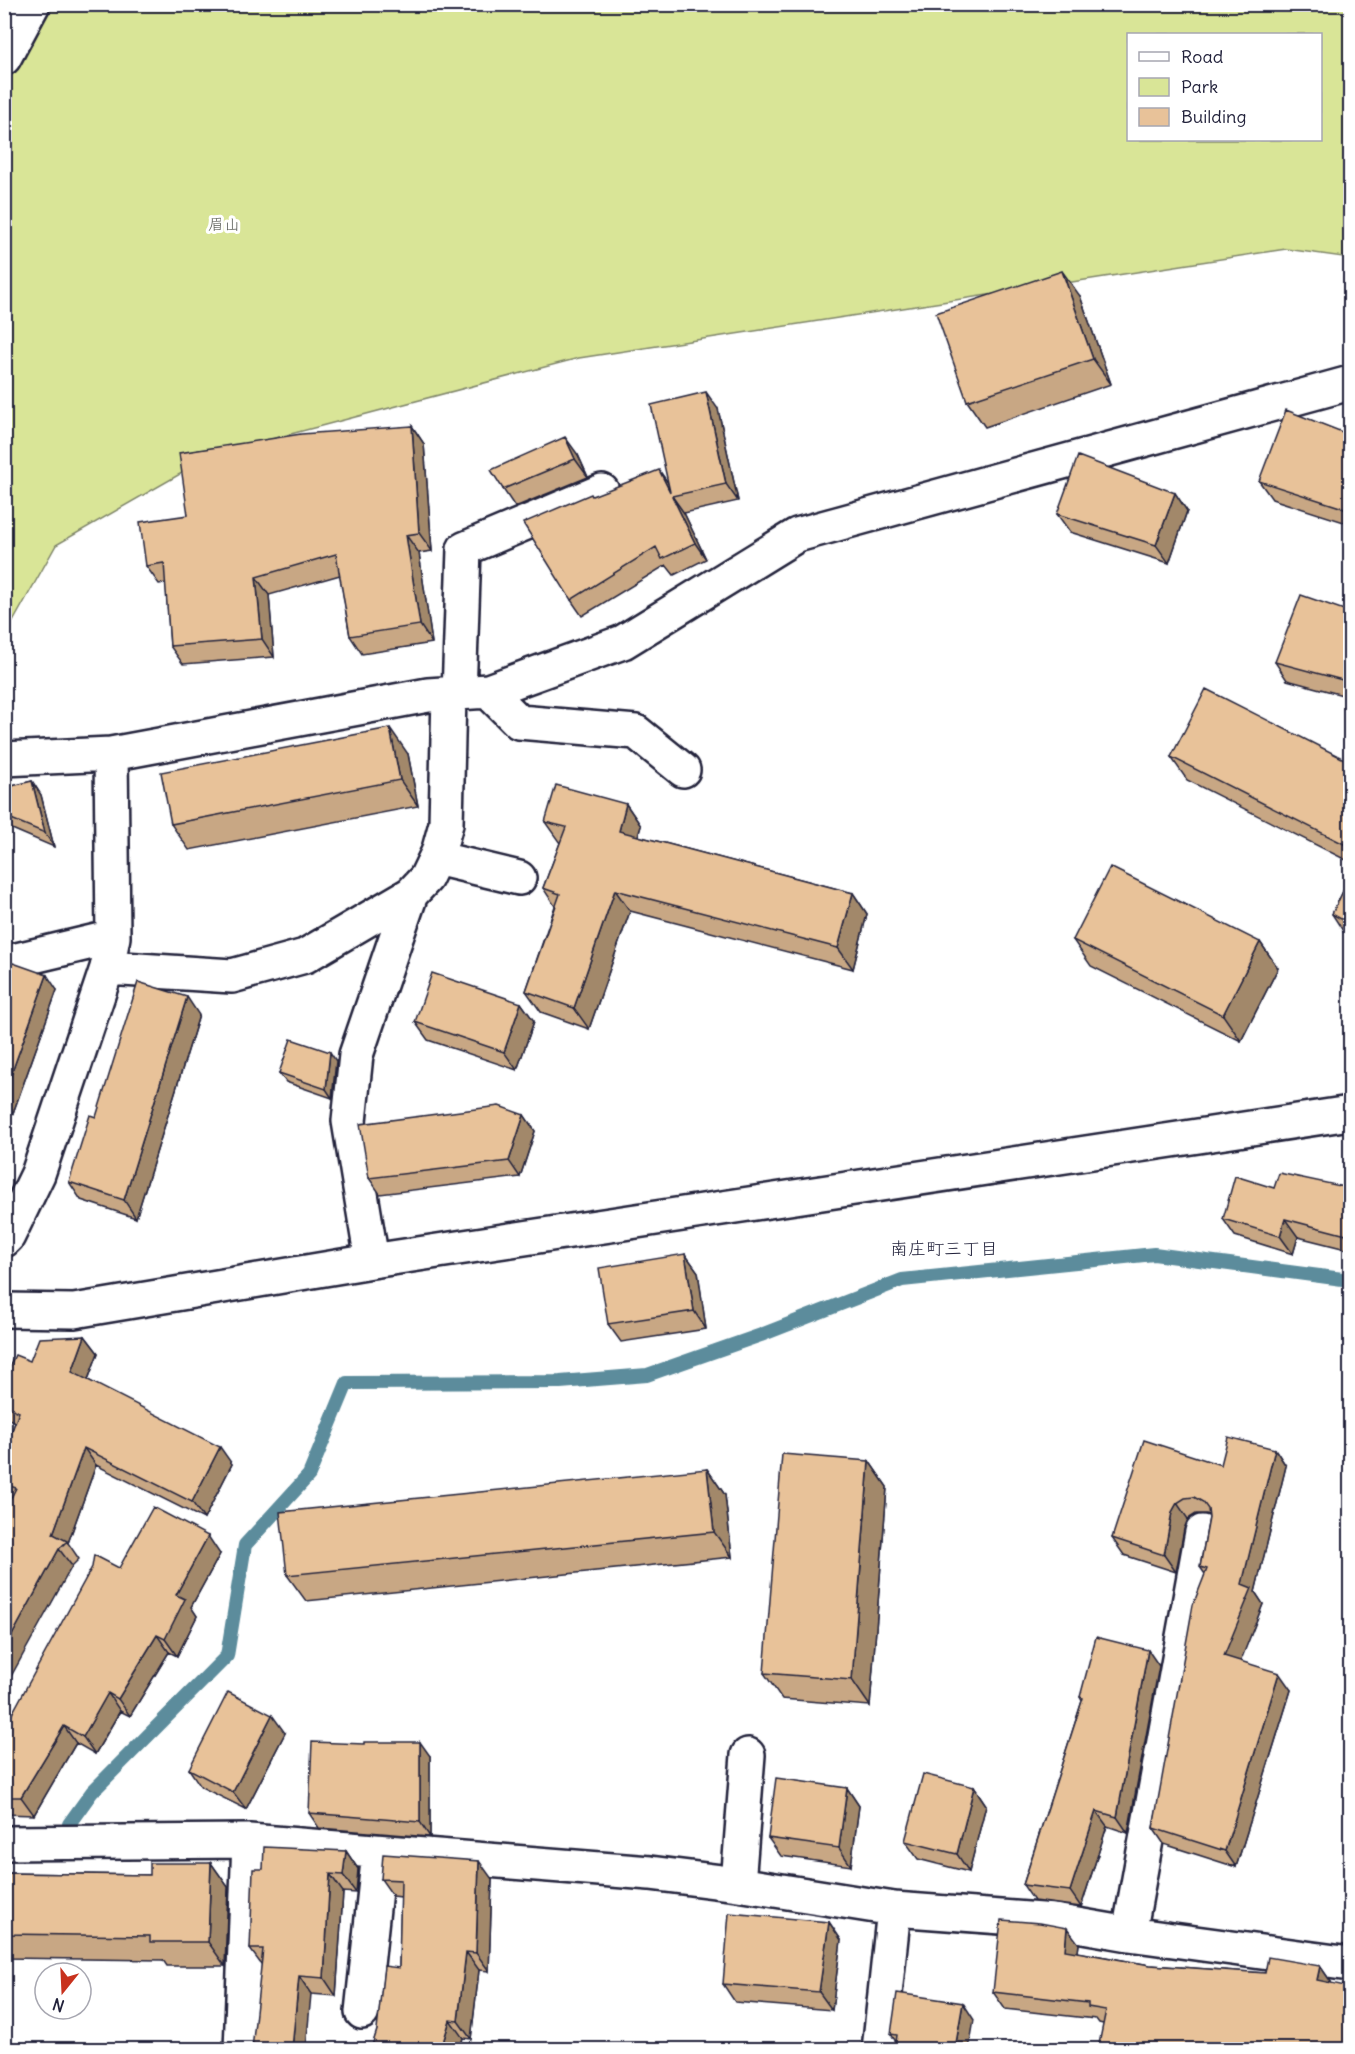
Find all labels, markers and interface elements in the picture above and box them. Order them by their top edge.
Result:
legend [1127,33,1322,141]
text: Road [1181,45,1224,68]
text: Park [1181,75,1218,98]
text: Building [1181,105,1246,128]
park label: 眉山 [208,214,240,234]
district label: 南庄町三丁目 [890,1237,998,1260]
north arrow [33,1961,93,2021]
text: N [50,1994,67,2016]

